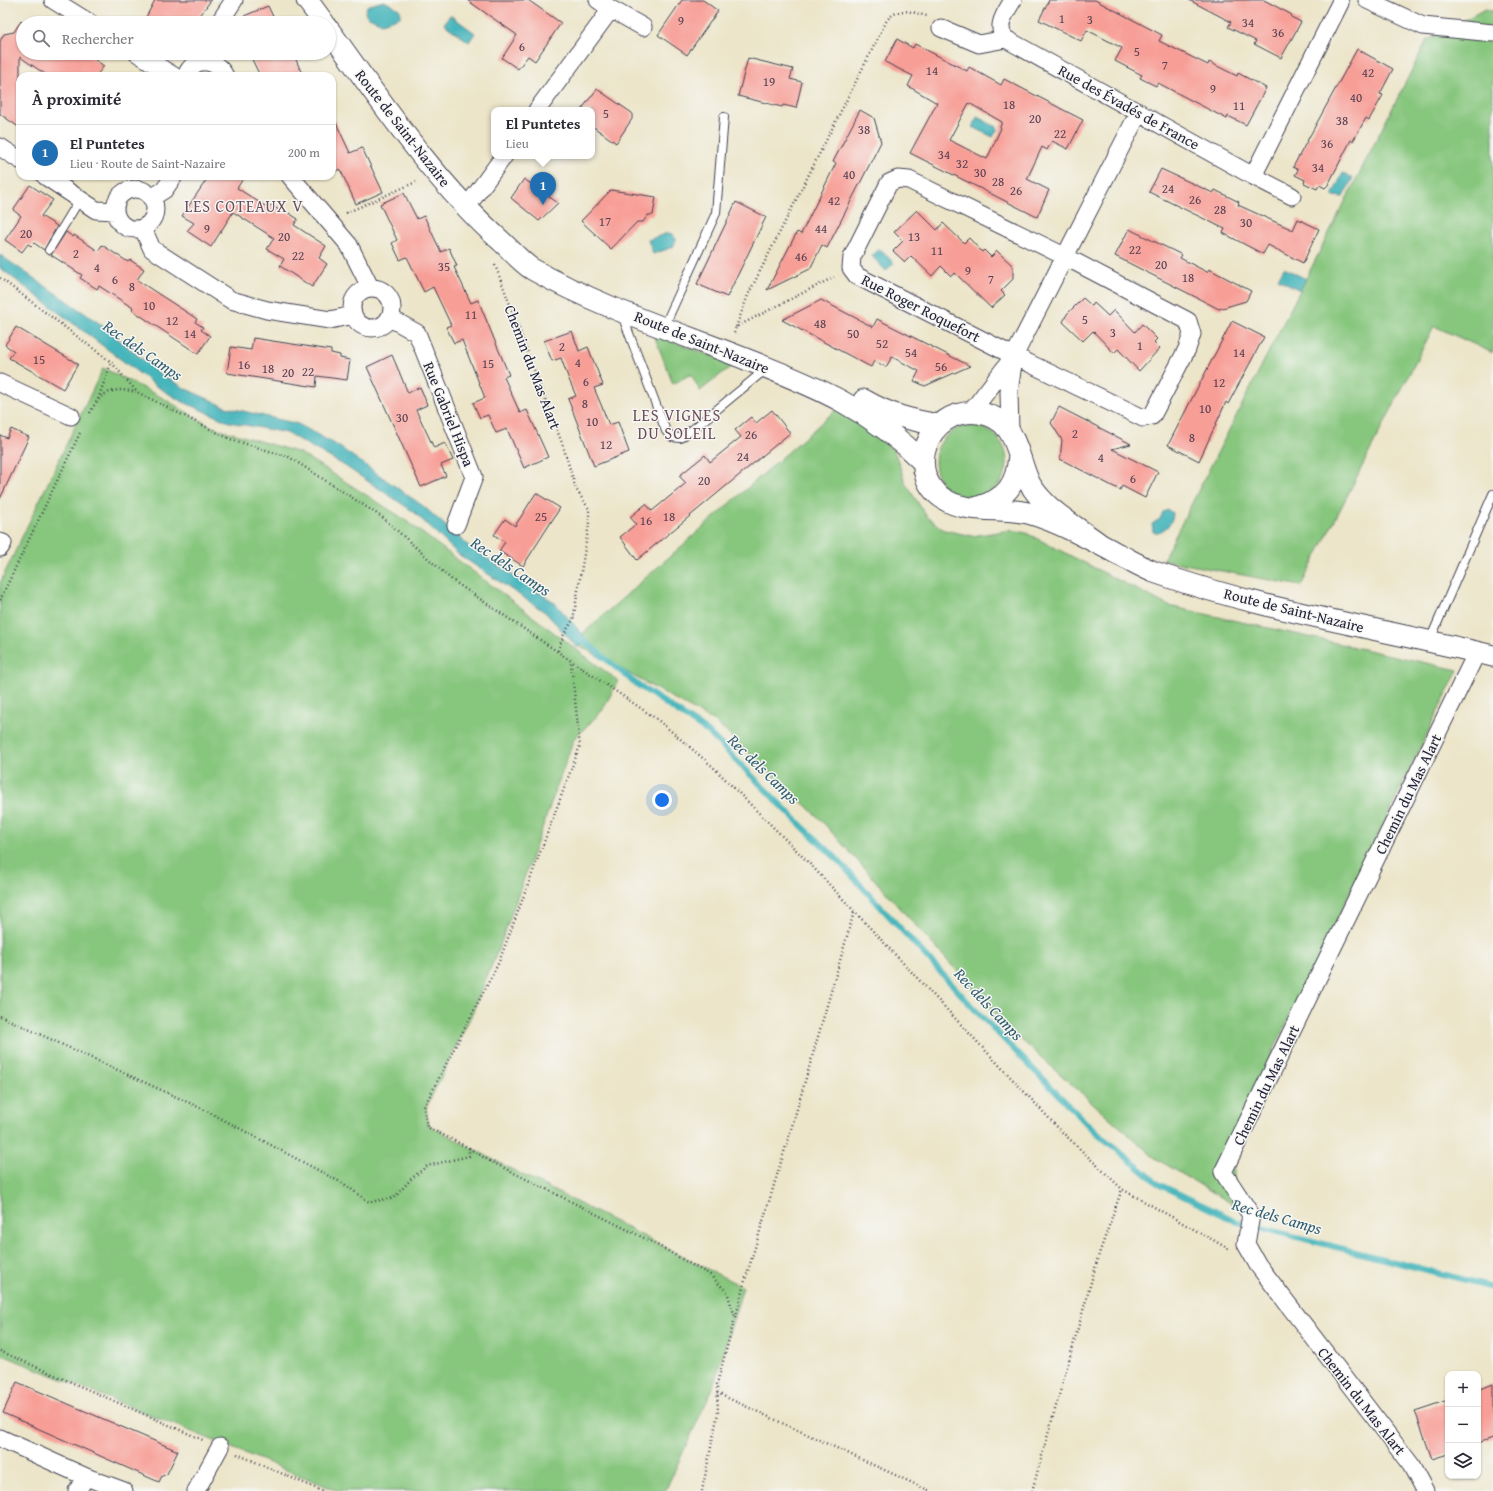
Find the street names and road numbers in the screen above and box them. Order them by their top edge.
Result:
street label: Rue des Évadés de France [1055,59,1203,155]
street label: Route de Saint-Nazaire [351,65,455,191]
street label: Rue Roger Roquefort [858,269,985,347]
street label: Chemin du Mas Alart [500,302,567,433]
street label: Route de Saint-Nazaire [631,305,773,379]
street label: Rue Gabriel Hispa [418,359,480,469]
street label: Route de Saint-Nazaire [1222,582,1366,638]
street label: Chemin du Mas Alart [1370,730,1447,858]
street label: Chemin du Mas Alart [1228,1021,1305,1149]
street label: Chemin du Mas Alart [1313,1343,1411,1460]

